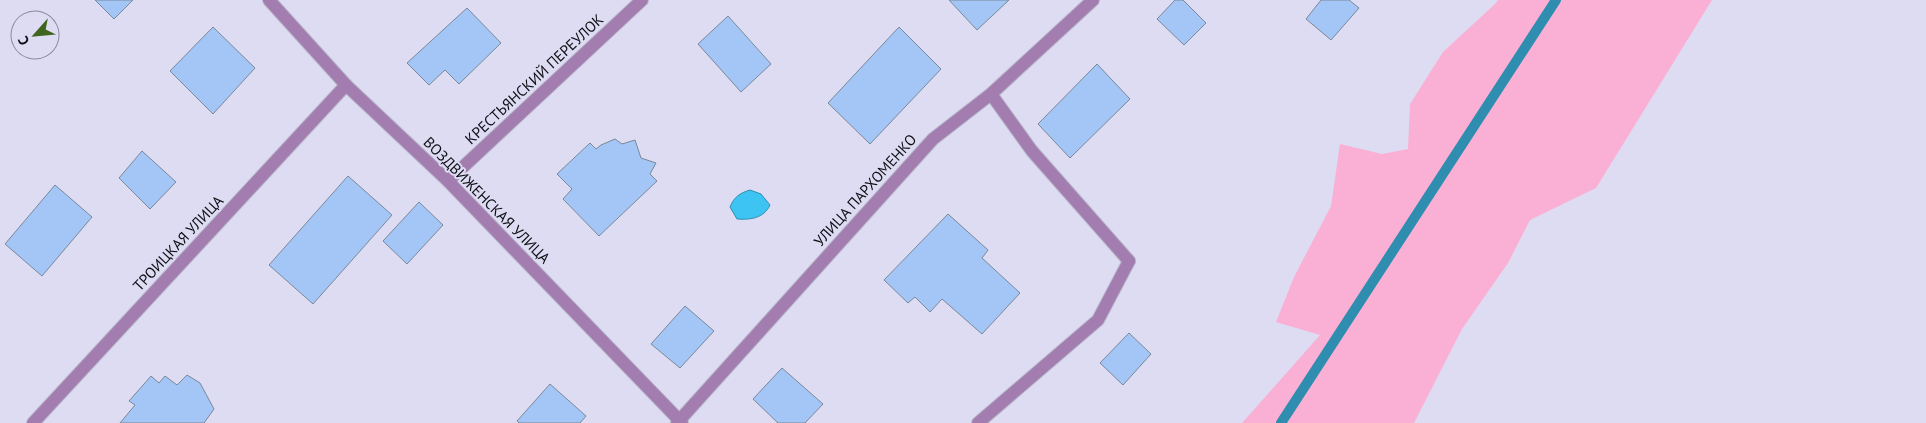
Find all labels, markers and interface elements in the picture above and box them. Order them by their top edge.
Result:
north arrow [10,10,60,60]
street label: КРЕСТЬЯНСКИЙ ПЕРЕУЛОК [461,10,607,148]
text: С [14,33,33,48]
street label: УЛИЦА ПАРХОМЕНКО [810,130,920,250]
street label: ВОЗДВИЖЕНСКАЯ УЛИЦА [420,133,554,267]
street label: ТРОИЦКАЯ УЛИЦА [129,191,227,295]

